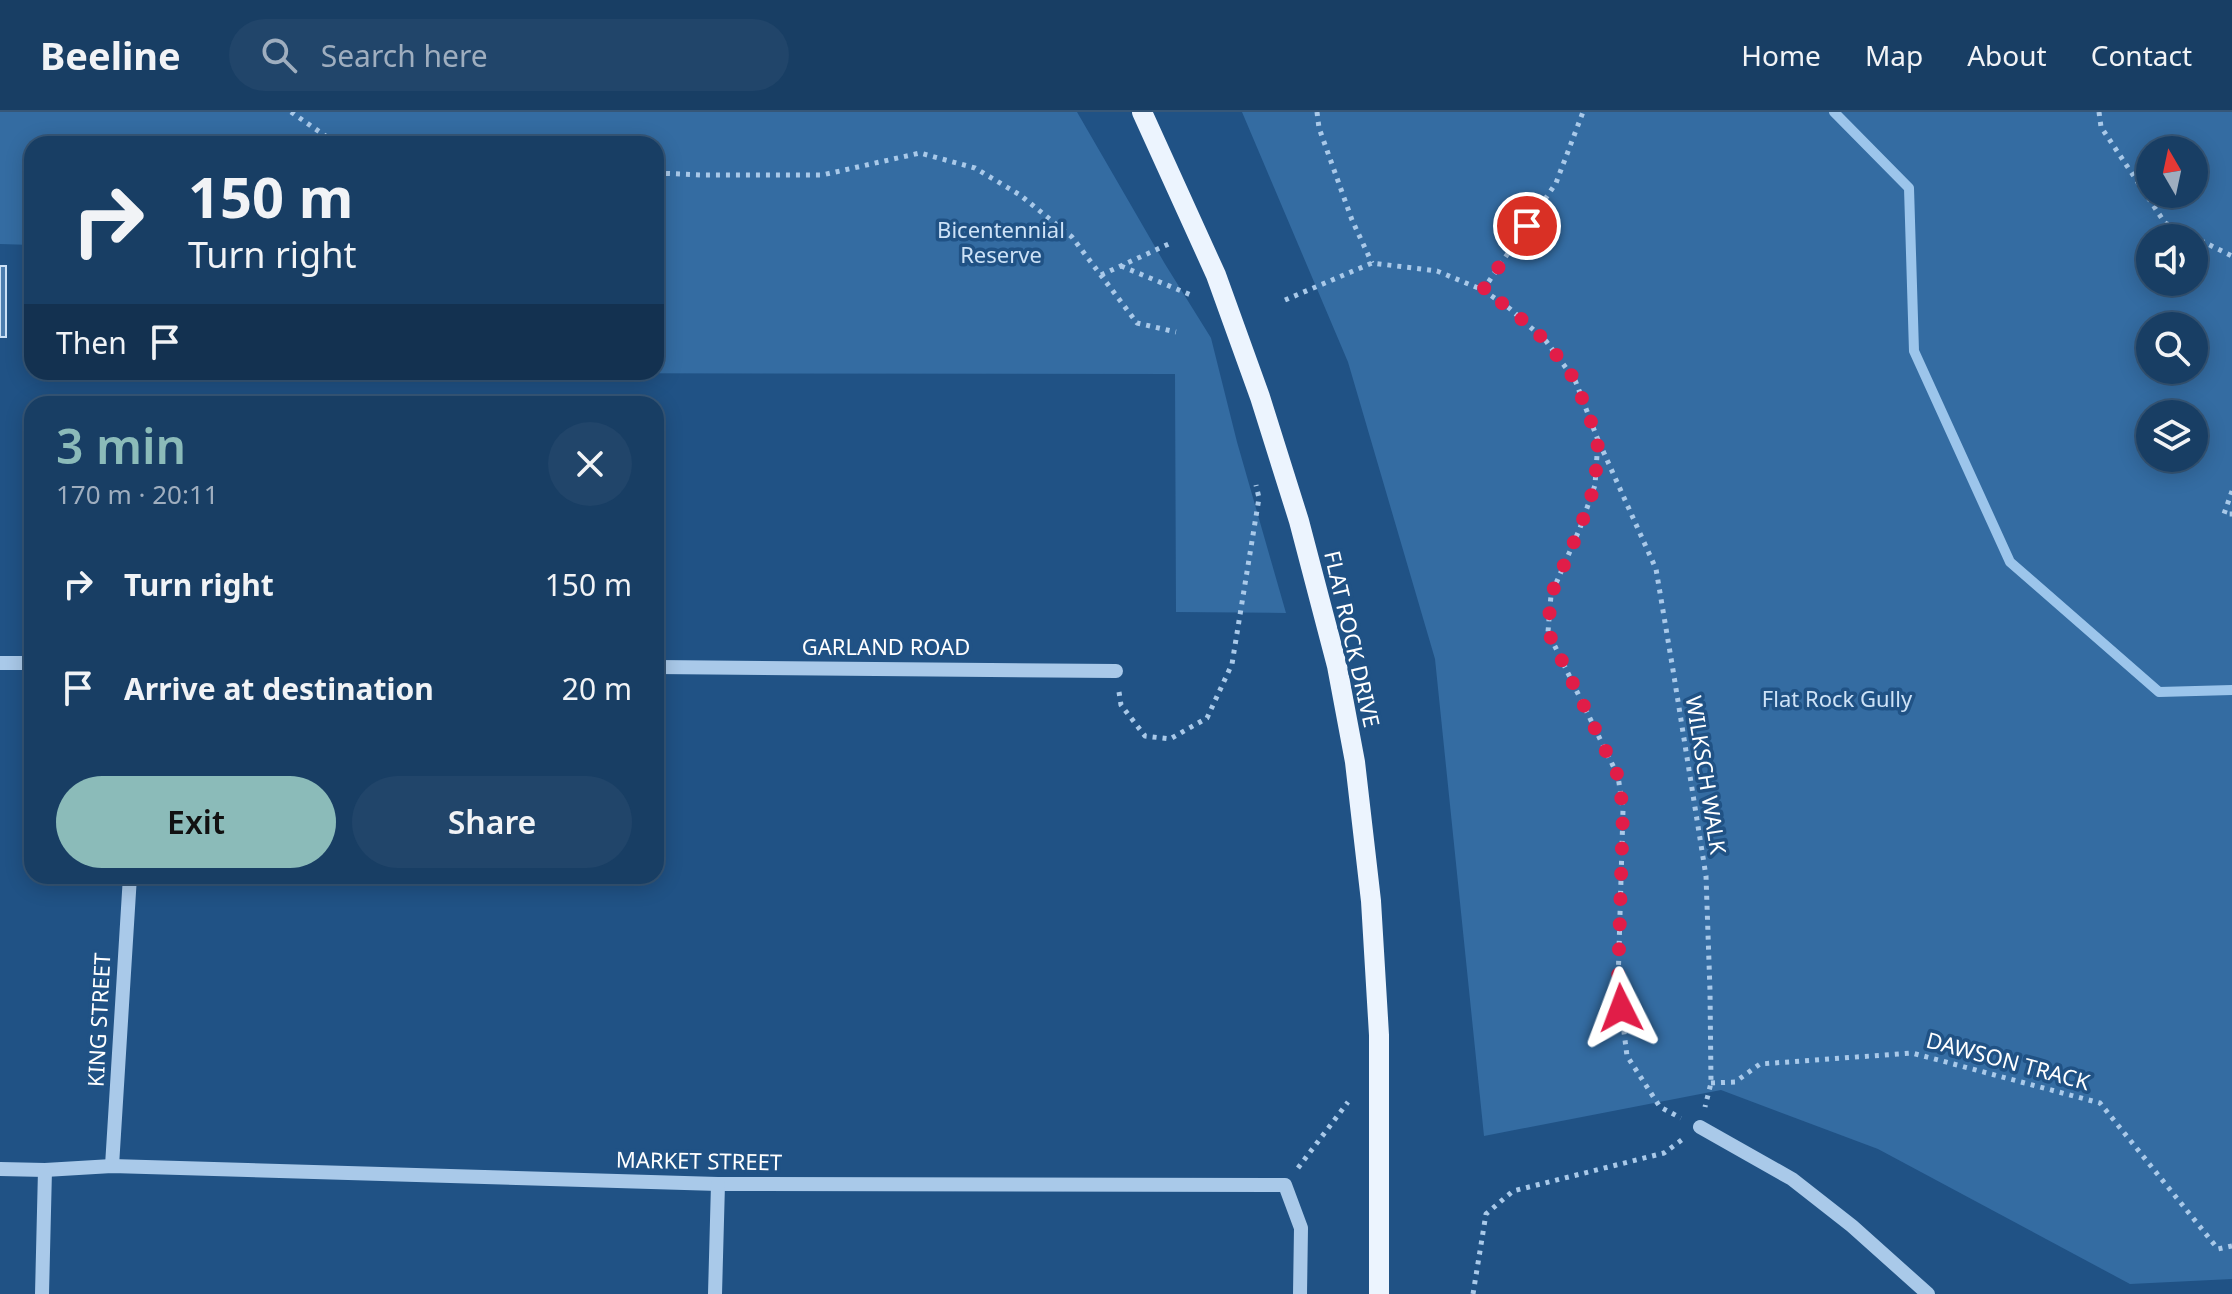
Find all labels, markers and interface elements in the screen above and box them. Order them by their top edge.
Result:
search box [229,19,789,91]
text: Beeline [40,29,181,81]
icon: search [257,33,301,77]
text: Search here [321,35,488,76]
text: Home [1741,36,1821,74]
text: Map [1865,36,1923,74]
text: About [1967,36,2047,74]
text: Contact [2091,36,2192,74]
north arrow [2136,136,2208,208]
map controls [2136,136,2208,472]
text: 150 m [188,158,353,234]
icon: right [56,168,160,272]
pin [1493,192,1561,260]
icon: arrive [1505,204,1549,248]
park label: Bicentennial Reserve [937,214,1065,269]
button: sound [2136,224,2208,296]
text: Turn right [188,230,356,279]
button: search [2136,312,2208,384]
icon: arrive [143,320,187,364]
text: Then [56,322,127,363]
button: layers [2136,400,2208,472]
text: 3 min [56,413,186,478]
button: close [548,422,632,506]
text: 170 m · 20:11 [56,476,219,512]
street label: FLAT ROCK DRIVE [1318,548,1388,730]
icon: right [56,562,100,606]
text: Turn right [124,564,274,605]
text: 150 m [545,564,632,605]
street label: GARLAND ROAD [802,631,970,661]
icon: arrive [56,666,100,710]
text: Arrive at destination [124,668,434,709]
text: 20 m [562,668,632,709]
park label: Flat Rock Gully [1762,683,1913,713]
street label: WILKSCH WALK [1680,694,1734,857]
button: Exit [56,776,336,868]
button: Share [352,776,632,868]
street label: KING STREET [80,952,116,1088]
position arrow [1579,966,1663,1050]
street label: DAWSON TRACK [1923,1024,2094,1096]
street label: MARKET STREET [616,1144,782,1176]

